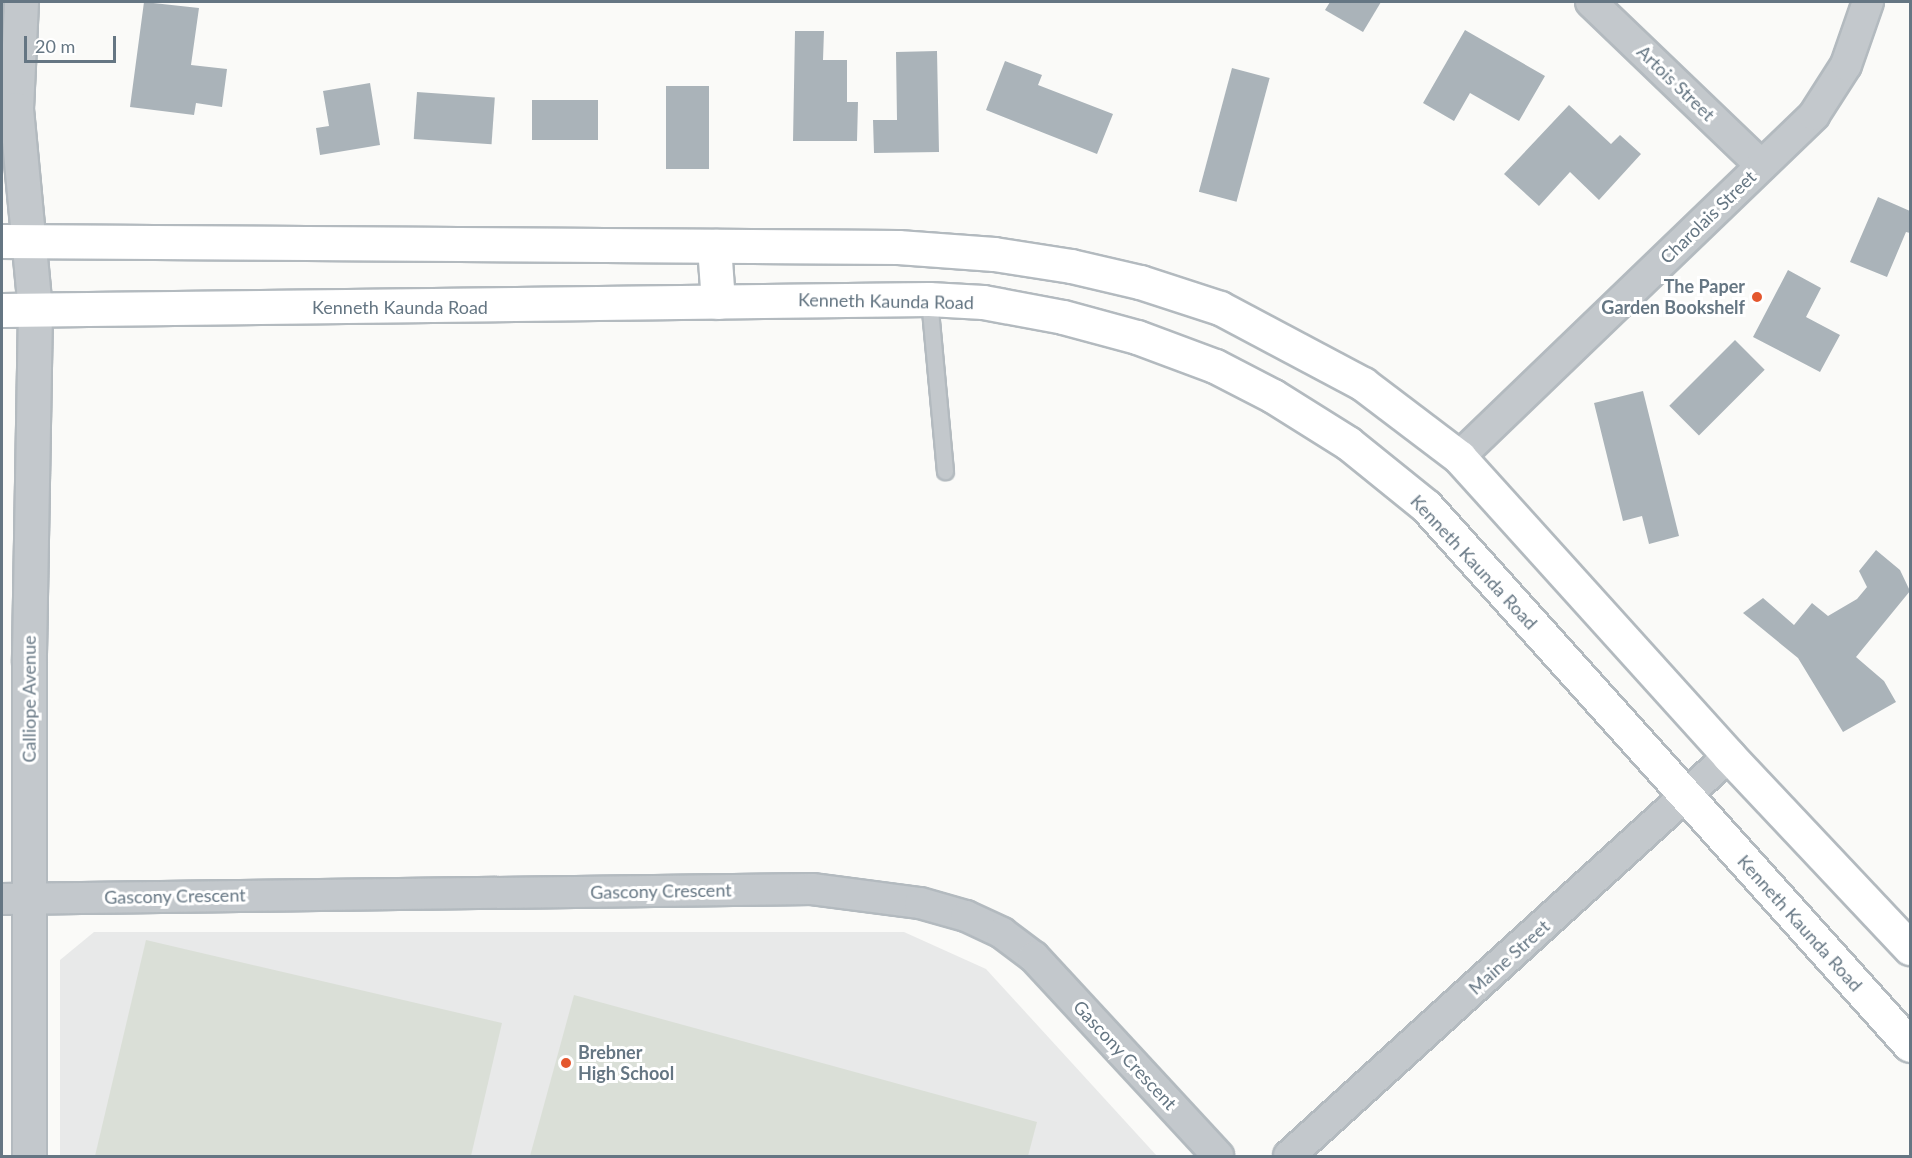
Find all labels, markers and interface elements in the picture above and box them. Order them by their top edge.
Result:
scale bar [27,24,118,62]
text: 20 m [35,35,75,57]
street label: Artois Street [1633,41,1719,125]
street label: Charolais Street [1656,166,1760,268]
place label: The Paper Garden Bookshelf [1601,276,1745,318]
street label: Kenneth Kaunda Road [798,289,974,313]
marker: The Paper Garden Bookshelf [1750,290,1764,304]
street label: Kenneth Kaunda Road [312,296,488,318]
street label: Kenneth Kaunda Road [1406,490,1542,634]
street label: Calliope Avenue [18,635,40,763]
street label: Kenneth Kaunda Road [1733,850,1867,996]
street label: Gascony Crescent [590,879,732,903]
street label: Gascony Crescent [104,884,246,908]
street label: Maine Street [1464,915,1554,999]
street label: Gascony Crescent [1069,996,1181,1114]
place label: Brebner High School [578,1042,674,1084]
marker: Brebner High School [559,1056,573,1070]

